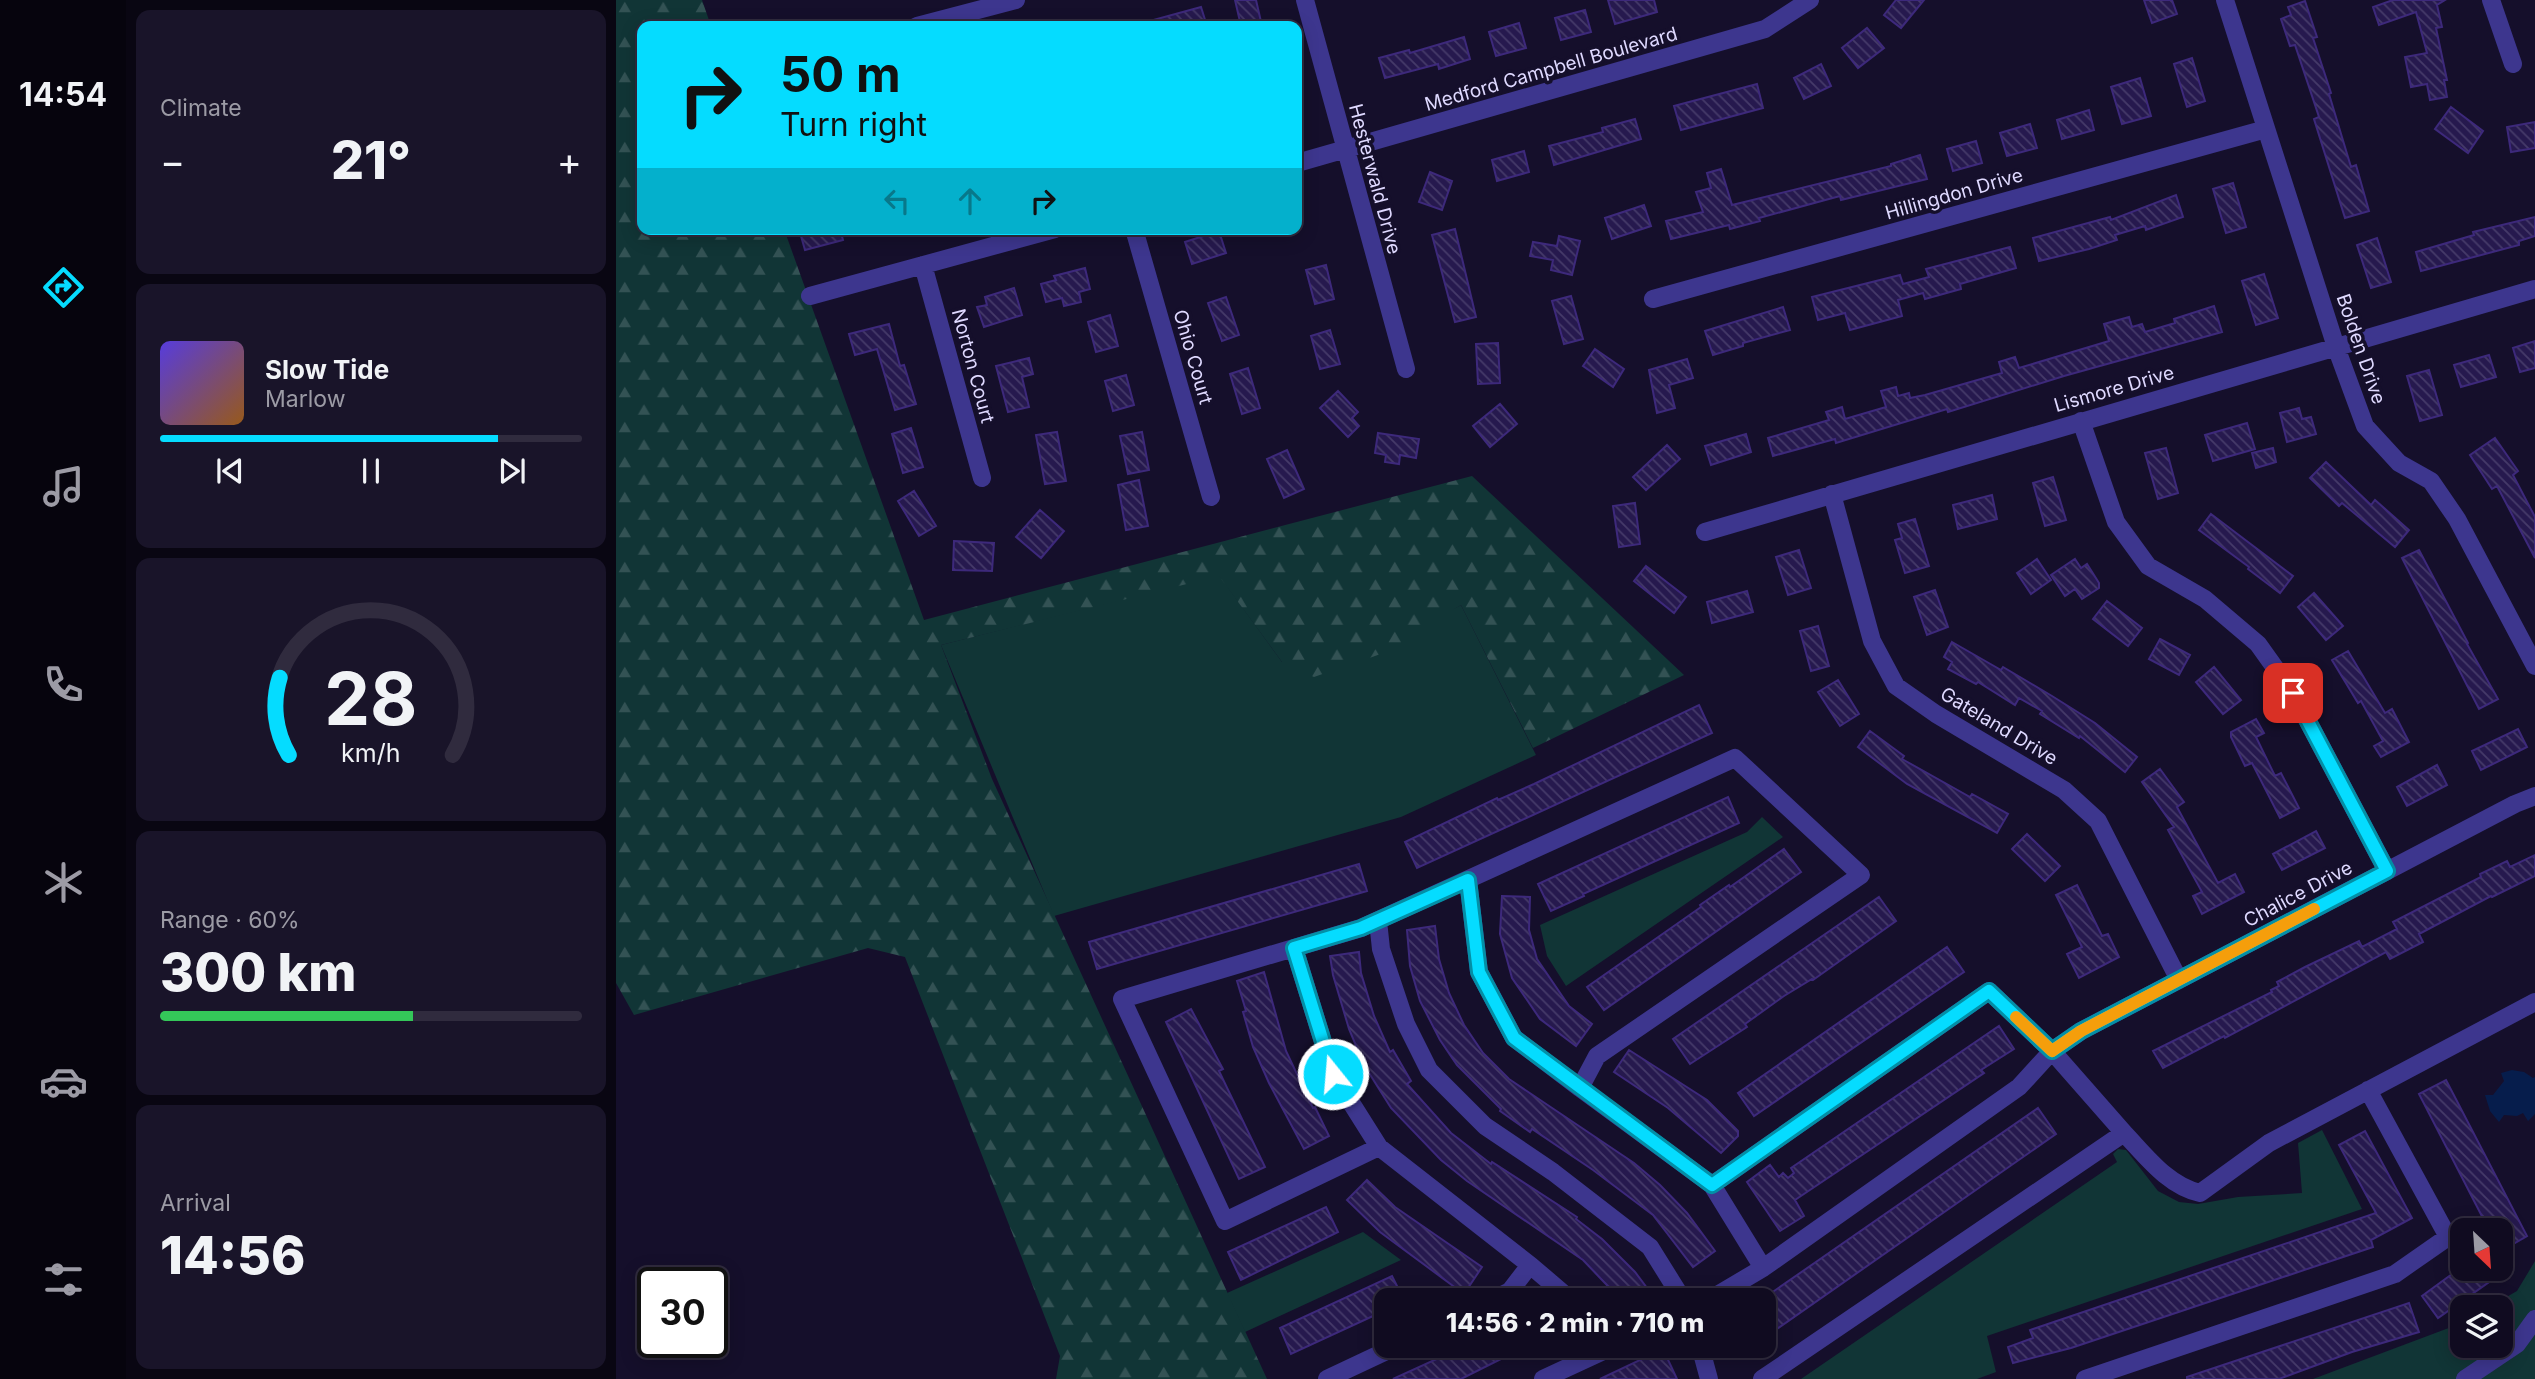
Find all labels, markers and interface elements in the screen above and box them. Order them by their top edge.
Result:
street label: Medford Campbell Boulevard [1422,22,1680,116]
text: 50 m [780,45,901,104]
icon: right [665,49,756,140]
text: 14:54 [19,75,107,114]
text: Climate [160,94,242,122]
street label: Hesterwald Drive [1344,101,1406,257]
text: Turn right [780,105,927,144]
text: 21° [331,129,411,192]
text: − [160,138,185,184]
text: + [557,138,582,184]
street label: Hillingdon Drive [1883,163,2025,225]
icon: left [878,182,916,220]
icon: ahead [951,182,989,220]
icon: right [1024,182,1062,220]
icon: directions [39,263,88,312]
street label: Bolden Drive [2331,291,2391,407]
street label: Norton Court [947,306,999,426]
street label: Ohio Court [1169,307,1217,407]
text: Slow Tide [265,354,389,385]
street label: Lismore Drive [2051,361,2177,417]
text: Marlow [265,385,345,413]
icon: previous [211,452,249,490]
icon: pause [352,452,390,490]
icon: next [493,452,531,490]
icon: music [39,462,88,511]
text: 28 [324,655,418,744]
icon: phone [39,660,88,709]
pin [2263,663,2323,723]
icon: arrive [2274,674,2312,712]
street label: Gateland Drive [1936,682,2062,770]
text: km/h [341,738,401,768]
street label: Chalice Drive [2240,856,2356,932]
icon: climate [39,858,88,907]
text: Range · 60% [160,906,300,934]
text: 300 km [160,941,357,1004]
position arrow [1296,1037,1370,1111]
icon: car [39,1057,88,1106]
text: Arrival [160,1189,231,1217]
north arrow [2450,1218,2513,1281]
map controls [2450,1218,2513,1358]
text: 14:56 [160,1224,305,1287]
icon: filters [39,1255,88,1304]
speed limit sign: 30 [637,1267,728,1358]
button: layers [2450,1295,2513,1358]
text: 14:56 · 2 min · 710 m [1446,1307,1704,1338]

